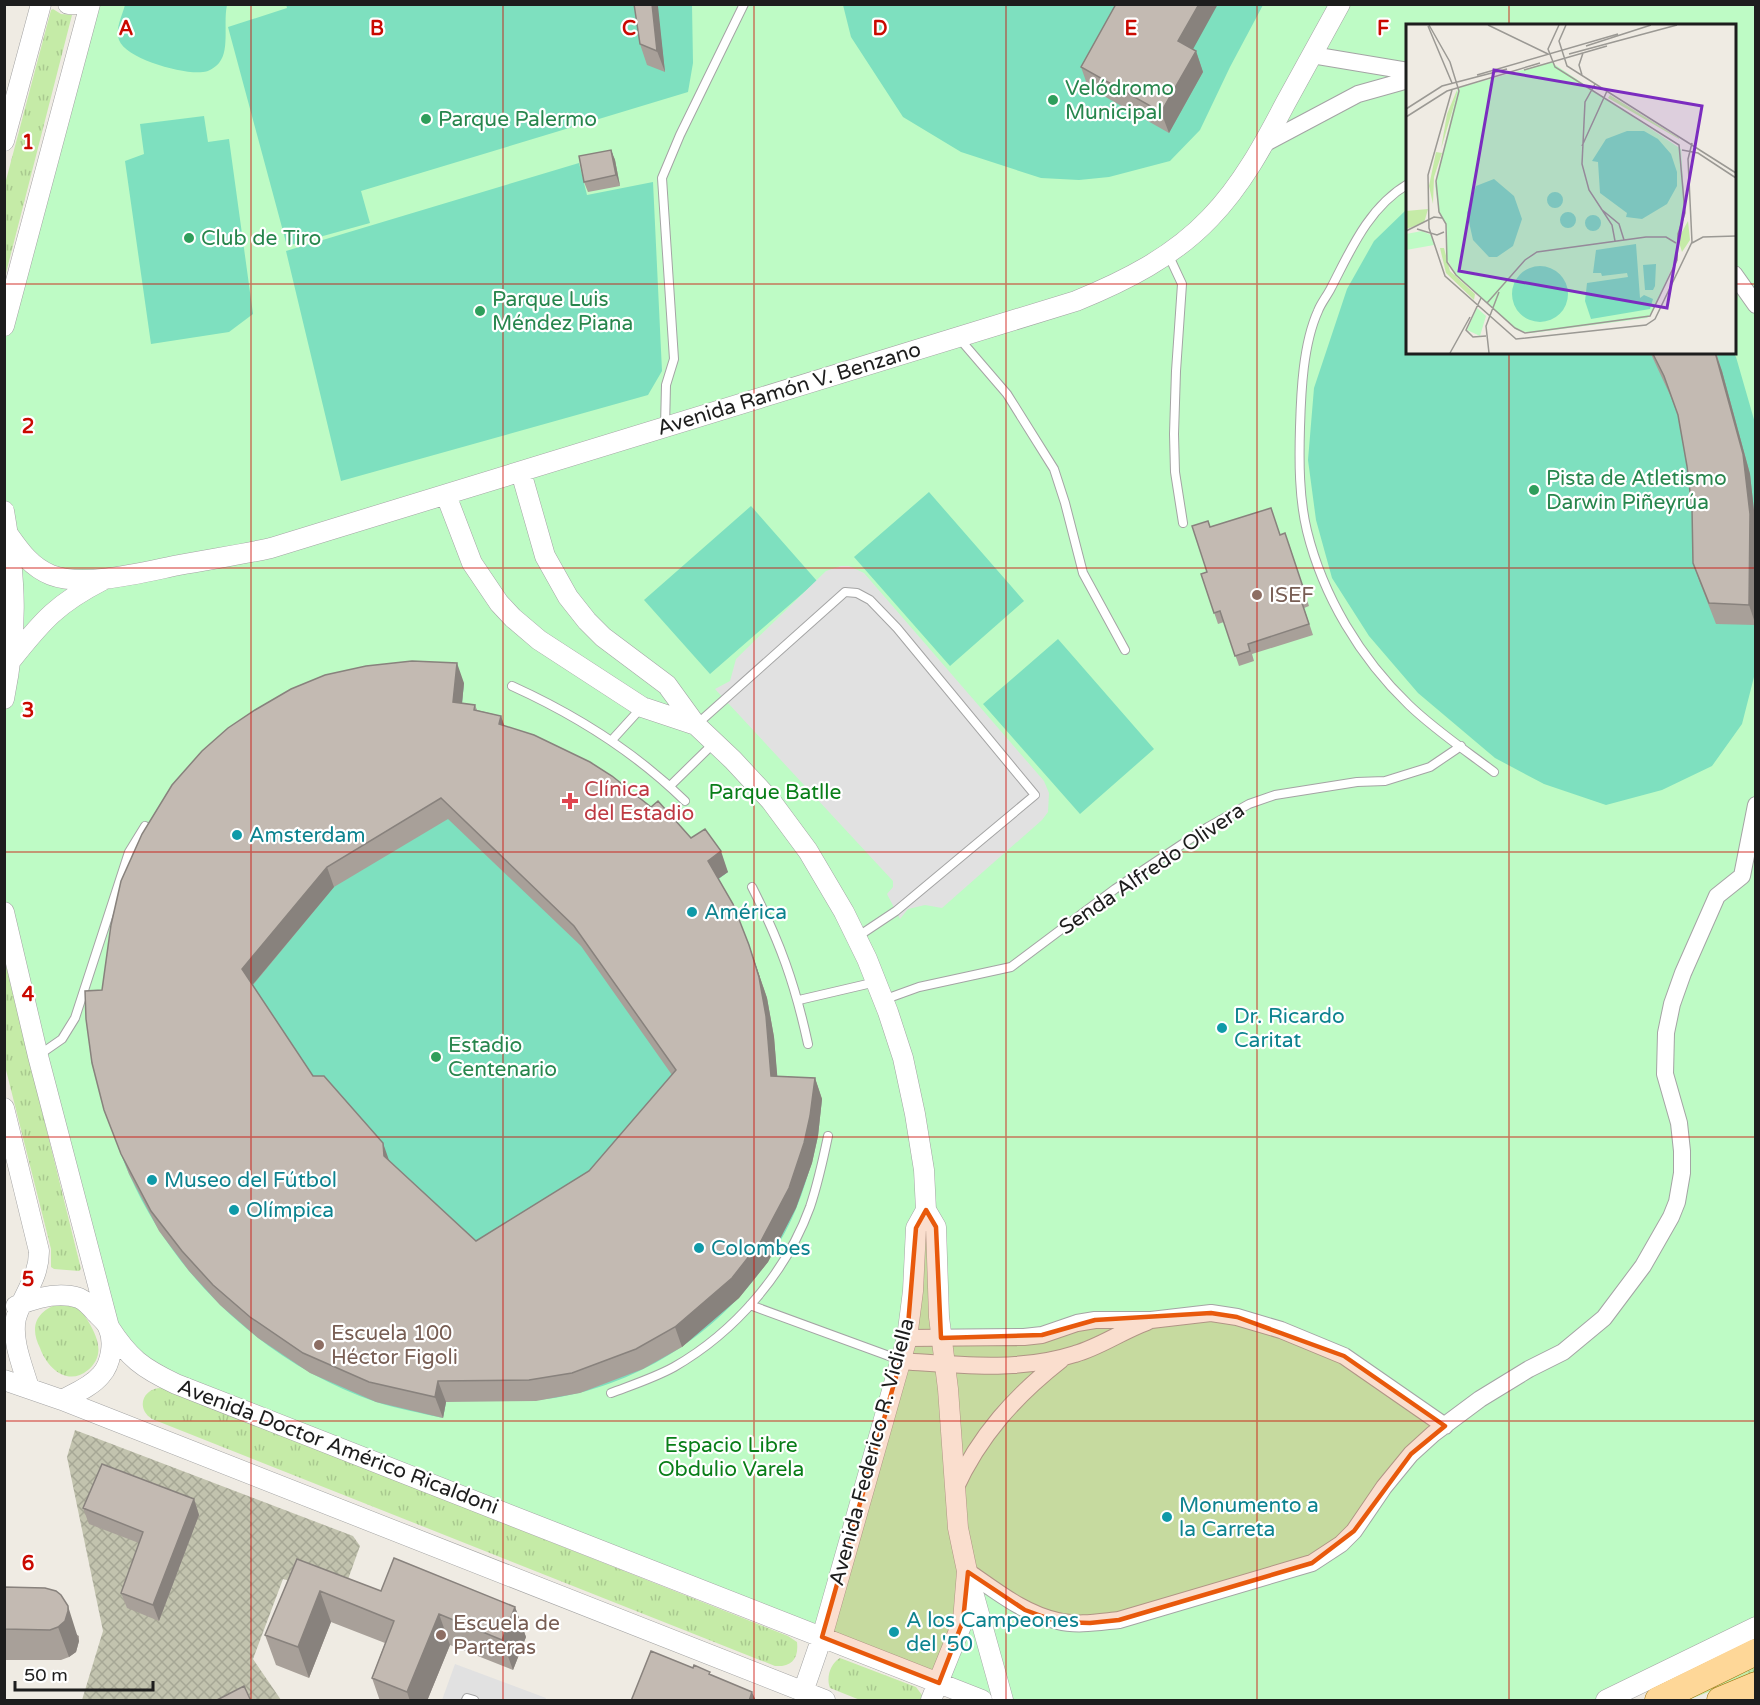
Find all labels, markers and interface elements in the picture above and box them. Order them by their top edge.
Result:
text: A [119,17,134,41]
text: B [370,17,384,41]
text: C [622,17,636,41]
text: D [872,17,888,41]
text: E [1125,17,1138,41]
text: F [1377,17,1389,41]
inset map [1406,24,1736,354]
place label: Velódromo Municipal [1065,76,1174,125]
marker: Velódromo Municipal [1046,93,1060,107]
place label: Parque Palermo [438,107,597,132]
marker: Parque Palermo [419,112,433,126]
text: 1 [22,131,34,155]
place label: Club de Tiro [201,226,321,251]
marker: Club de Tiro [182,231,196,245]
place label: Parque Luis Méndez Piana [492,287,633,336]
marker: Parque Luis Méndez Piana [473,304,487,318]
street label: Avenida Ramón V. Benzano [654,337,924,441]
text: 2 [22,415,34,439]
place label: Pista de Atletismo Darwin Piñeyrúa [1546,466,1727,515]
marker: Pista de Atletismo Darwin Piñeyrúa [1527,483,1541,497]
place label: ISEF [1269,583,1314,608]
marker: ISEF [1250,588,1264,602]
text: 3 [22,699,34,723]
place label: Clínica del Estadio [584,777,694,826]
park label: Parque Batlle [709,780,842,805]
marker: Clínica del Estadio [561,792,579,810]
street label: Senda Alfredo Olivera [1055,798,1249,940]
place label: Amsterdam [249,823,366,848]
marker: Amsterdam [230,828,244,842]
place label: América [704,900,787,925]
marker: América [685,905,699,919]
text: 4 [22,983,35,1007]
place label: Dr. Ricardo Caritat [1234,1004,1345,1053]
marker: Dr. Ricardo Caritat [1215,1021,1229,1035]
place label: Estadio Centenario [448,1033,557,1082]
marker: Estadio Centenario [429,1050,443,1064]
place label: Museo del Fútbol [164,1168,337,1193]
marker: Museo del Fútbol [145,1173,159,1187]
place label: Olímpica [246,1198,334,1223]
marker: Olímpica [227,1203,241,1217]
place label: Colombes [711,1236,811,1261]
marker: Colombes [692,1241,706,1255]
text: 5 [22,1268,34,1292]
street label: Avenida Federico R. Vidiella [824,1315,920,1589]
place label: Escuela 100 Héctor Figoli [331,1321,458,1370]
marker: Escuela 100 Héctor Figoli [312,1338,326,1352]
street label: Avenida Doctor Américo Ricaldoni [174,1374,502,1520]
park label: Espacio Libre Obdulio Varela [658,1433,804,1482]
place label: Monumento a la Carreta [1179,1493,1319,1542]
marker: Monumento a la Carreta [1160,1510,1174,1524]
text: 6 [22,1552,34,1576]
place label: A los Campeones del '50 [906,1608,1079,1657]
place label: Escuela de Parteras [453,1611,560,1660]
marker: A los Campeones del '50 [887,1625,901,1639]
marker: Escuela de Parteras [434,1628,448,1642]
scale bar [15,1654,153,1692]
text: 50 m [24,1664,68,1686]

